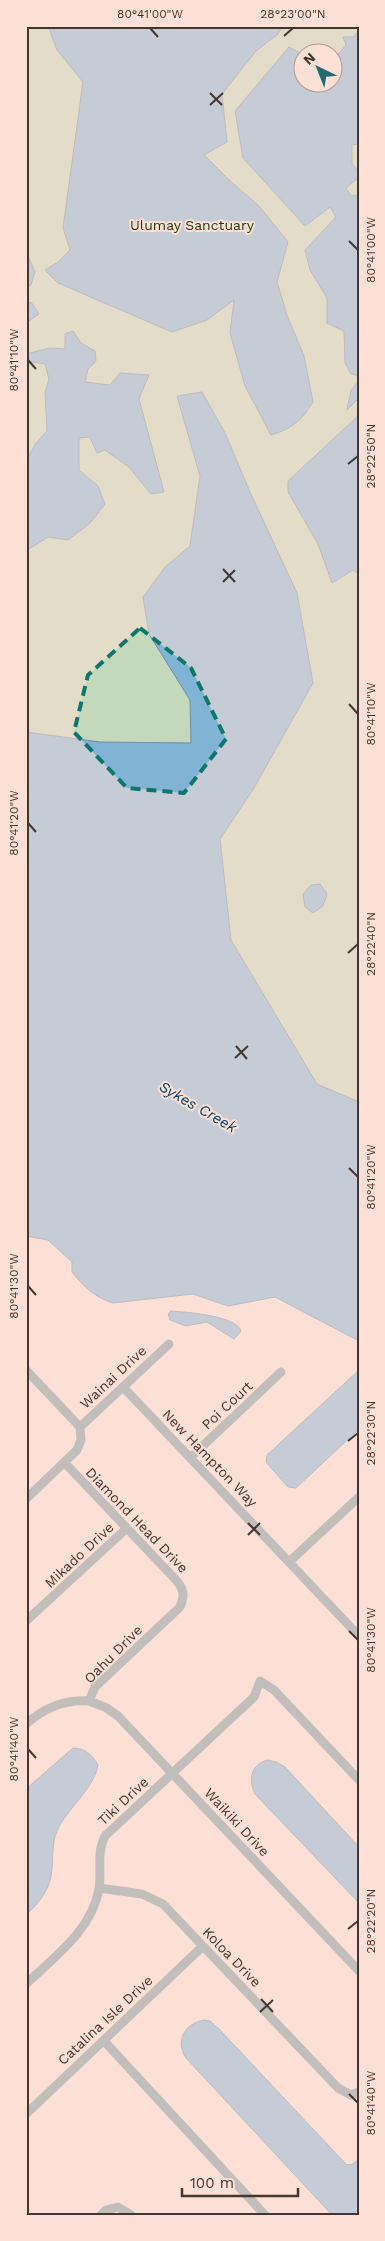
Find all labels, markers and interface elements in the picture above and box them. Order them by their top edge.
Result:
text: 80°41'00"W [117,7,183,21]
text: 28°23'00"N [260,7,326,21]
north arrow [292,42,342,92]
text: N [300,49,318,68]
park label: Ulumay Sanctuary [130,217,255,233]
text: 80°41'00"W [364,217,378,283]
text: 80°41'10"W [7,328,21,392]
text: 28°22'50"N [364,424,378,488]
text: 80°41'10"W [364,682,378,746]
text: 80°41'20"W [7,790,21,856]
text: 28°22'40"N [364,912,378,976]
water label: Sykes Creek [156,1077,241,1137]
text: 80°41'20"W [364,1144,378,1210]
text: 80°41'30"W [7,1253,21,1319]
street label: Wainai Drive [77,1342,149,1412]
street label: Poi Court [198,1378,256,1432]
text: 28°22'30"N [364,1401,378,1465]
street label: New Hampton Way [159,1406,261,1511]
street label: Diamond Head Drive [83,1464,191,1576]
street label: Mikado Drive [41,1519,117,1591]
text: 80°41'30"W [364,1607,378,1673]
street label: Oahu Drive [81,1622,145,1686]
text: 80°41'40"W [7,1716,21,1781]
street label: Tiki Drive [94,1774,152,1828]
street label: Waikiki Drive [201,1785,273,1859]
text: 28°22'20"N [364,1889,378,1953]
street label: Koloa Drive [200,1924,264,1990]
street label: Catalina Isle Drive [54,1972,156,2068]
text: 80°41'40"W [364,2070,378,2135]
scale bar [182,2166,299,2198]
text: 100 m [190,2174,234,2192]

